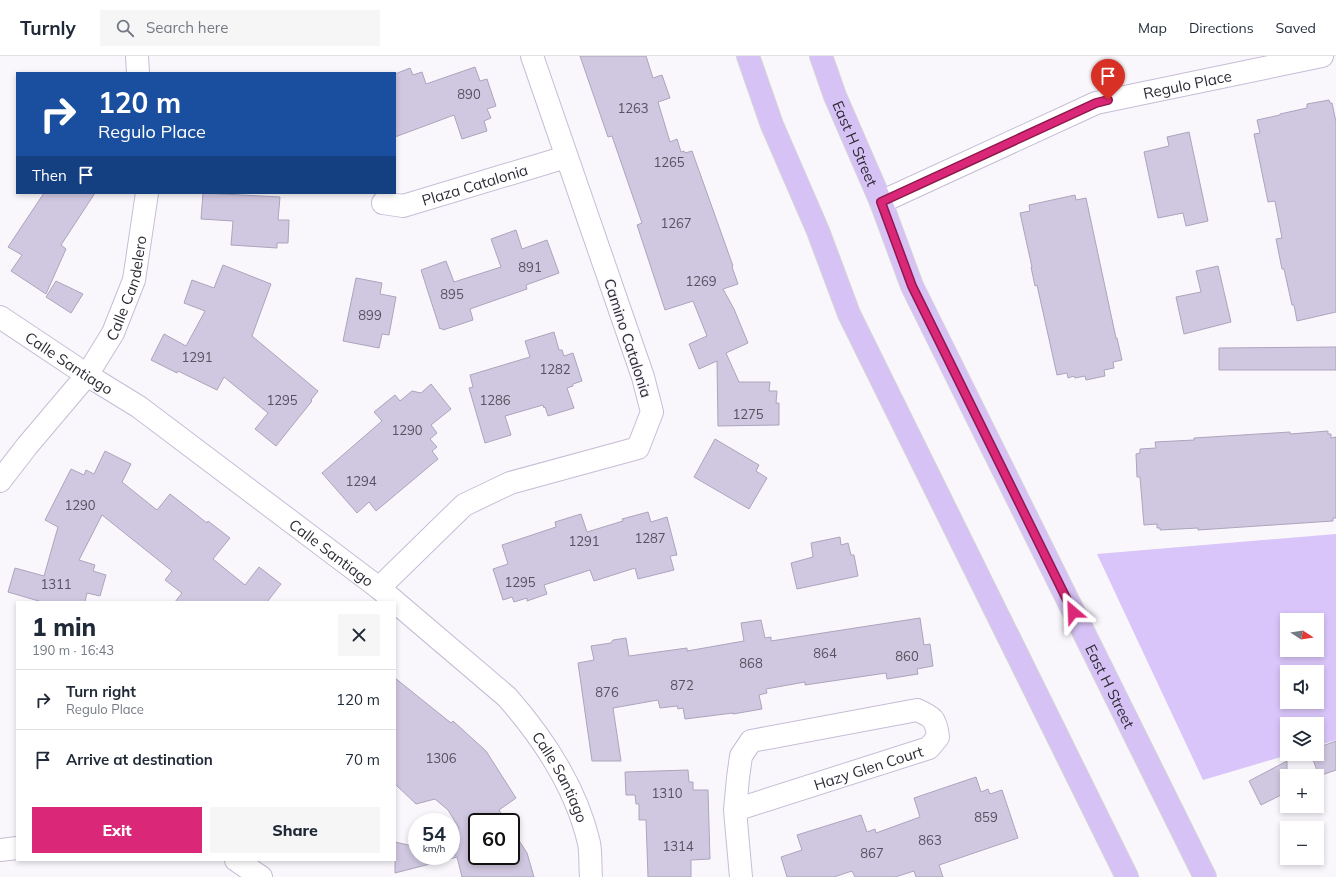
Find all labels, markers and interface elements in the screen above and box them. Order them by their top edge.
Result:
search box [100,10,380,46]
text: Turnly [20,16,76,40]
icon: search [114,17,136,39]
text: Search here [146,18,228,37]
text: Map [1138,19,1167,37]
text: Directions [1189,19,1254,37]
text: Saved [1276,19,1316,37]
pin [1091,59,1125,100]
icon: arrive [1097,65,1119,87]
street label: Regulo Place [1141,66,1233,102]
text: 120 m [98,85,181,120]
house number: 890 [457,86,481,102]
icon: right [32,88,84,140]
street label: East H Street [829,98,882,189]
house number: 1263 [617,100,649,116]
text: Regulo Place [98,120,206,143]
house number: 1265 [653,154,685,170]
street label: Plaza Catalonia [419,160,530,209]
icon: arrive [75,164,97,186]
text: Then [32,166,67,185]
house number: 1267 [660,215,692,231]
street label: Calle Candelero [101,234,150,344]
house number: 891 [518,259,542,275]
house number: 1269 [685,273,717,289]
street label: Camino Catalonia [600,276,656,400]
house number: 895 [440,286,464,302]
house number: 899 [358,307,382,323]
street label: Calle Santiago [22,327,117,398]
house number: 1291 [181,349,213,365]
house number: 1282 [539,361,571,377]
house number: 1295 [266,392,298,408]
house number: 1286 [479,392,511,408]
house number: 1275 [732,406,764,422]
house number: 1290 [391,422,423,438]
house number: 1294 [345,473,377,489]
house number: 1290 [64,497,96,513]
street label: Calle Santiago [286,514,378,590]
house number: 1287 [634,530,666,546]
house number: 1291 [568,533,600,549]
house number: 1295 [504,574,536,590]
house number: 1311 [40,576,72,592]
position arrow [1052,591,1094,633]
text: 1 min [32,612,96,642]
north arrow [1280,613,1324,657]
map controls [1280,613,1324,865]
button: close [338,614,380,656]
street label: East H Street [1082,641,1139,731]
text: 190 m · 16:43 [32,642,114,658]
house number: 864 [813,645,837,661]
house number: 860 [895,648,919,664]
house number: 868 [739,655,763,671]
button: sound [1280,665,1324,709]
house number: 872 [670,677,694,693]
text: Turn right [66,682,136,701]
house number: 876 [595,684,619,700]
icon: right [32,689,54,711]
text: 120 m [336,690,380,709]
text: Regulo Place [66,701,144,717]
button: layers [1280,717,1324,761]
street label: Calle Santiago [528,727,592,825]
street label: Hazy Glen Court [811,741,925,794]
icon: arrive [32,749,54,771]
text: Arrive at destination [66,750,213,769]
text: 70 m [345,750,380,769]
house number: 1306 [425,750,457,766]
button: + [1280,769,1324,813]
house number: 1310 [651,785,683,801]
button: Exit [32,807,202,853]
button: Share [210,807,380,853]
house number: 859 [974,809,998,825]
speed limit sign: 60 [468,813,520,865]
text: 54 [422,821,446,846]
button: − [1280,821,1324,865]
house number: 863 [918,832,942,848]
house number: 1314 [662,838,694,854]
text: km/h [423,842,445,855]
house number: 867 [860,845,884,861]

